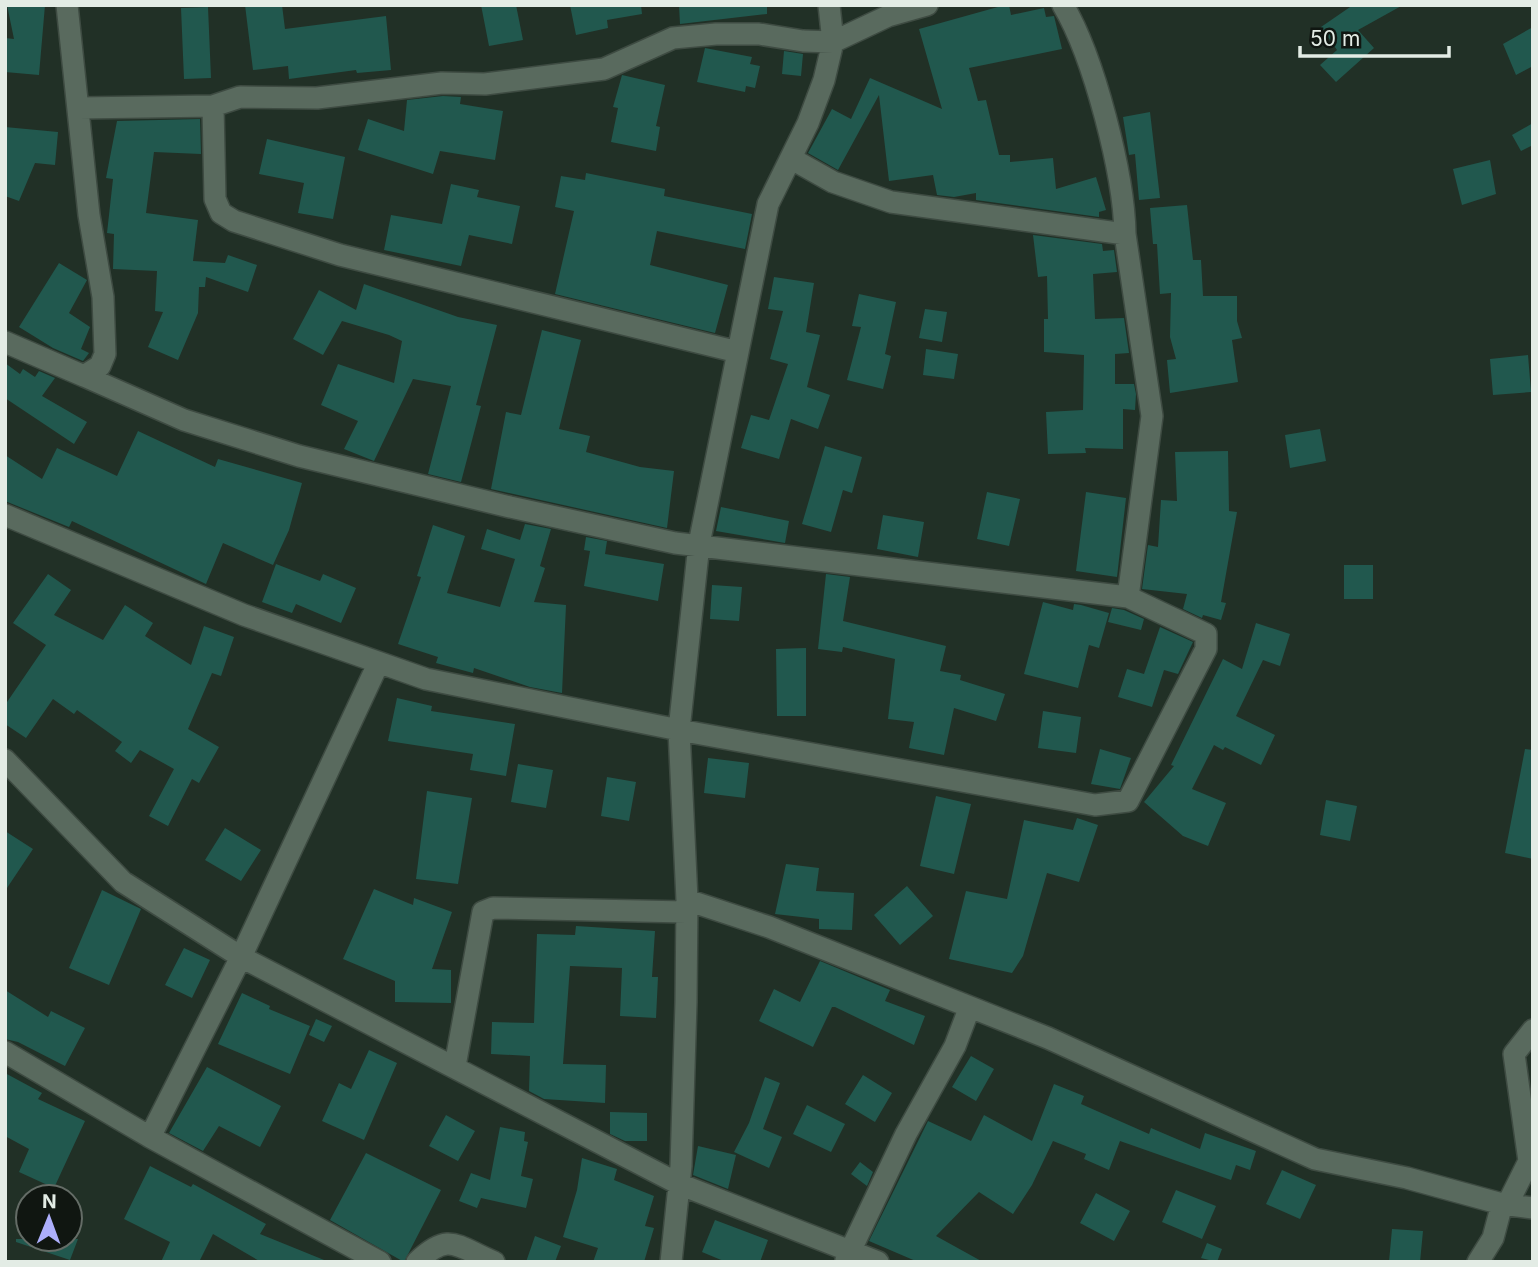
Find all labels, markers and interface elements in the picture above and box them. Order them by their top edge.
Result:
scale bar [1300,14,1449,58]
text: 50 m [1310,26,1360,51]
north arrow [14,1183,84,1253]
text: N [42,1190,57,1213]

